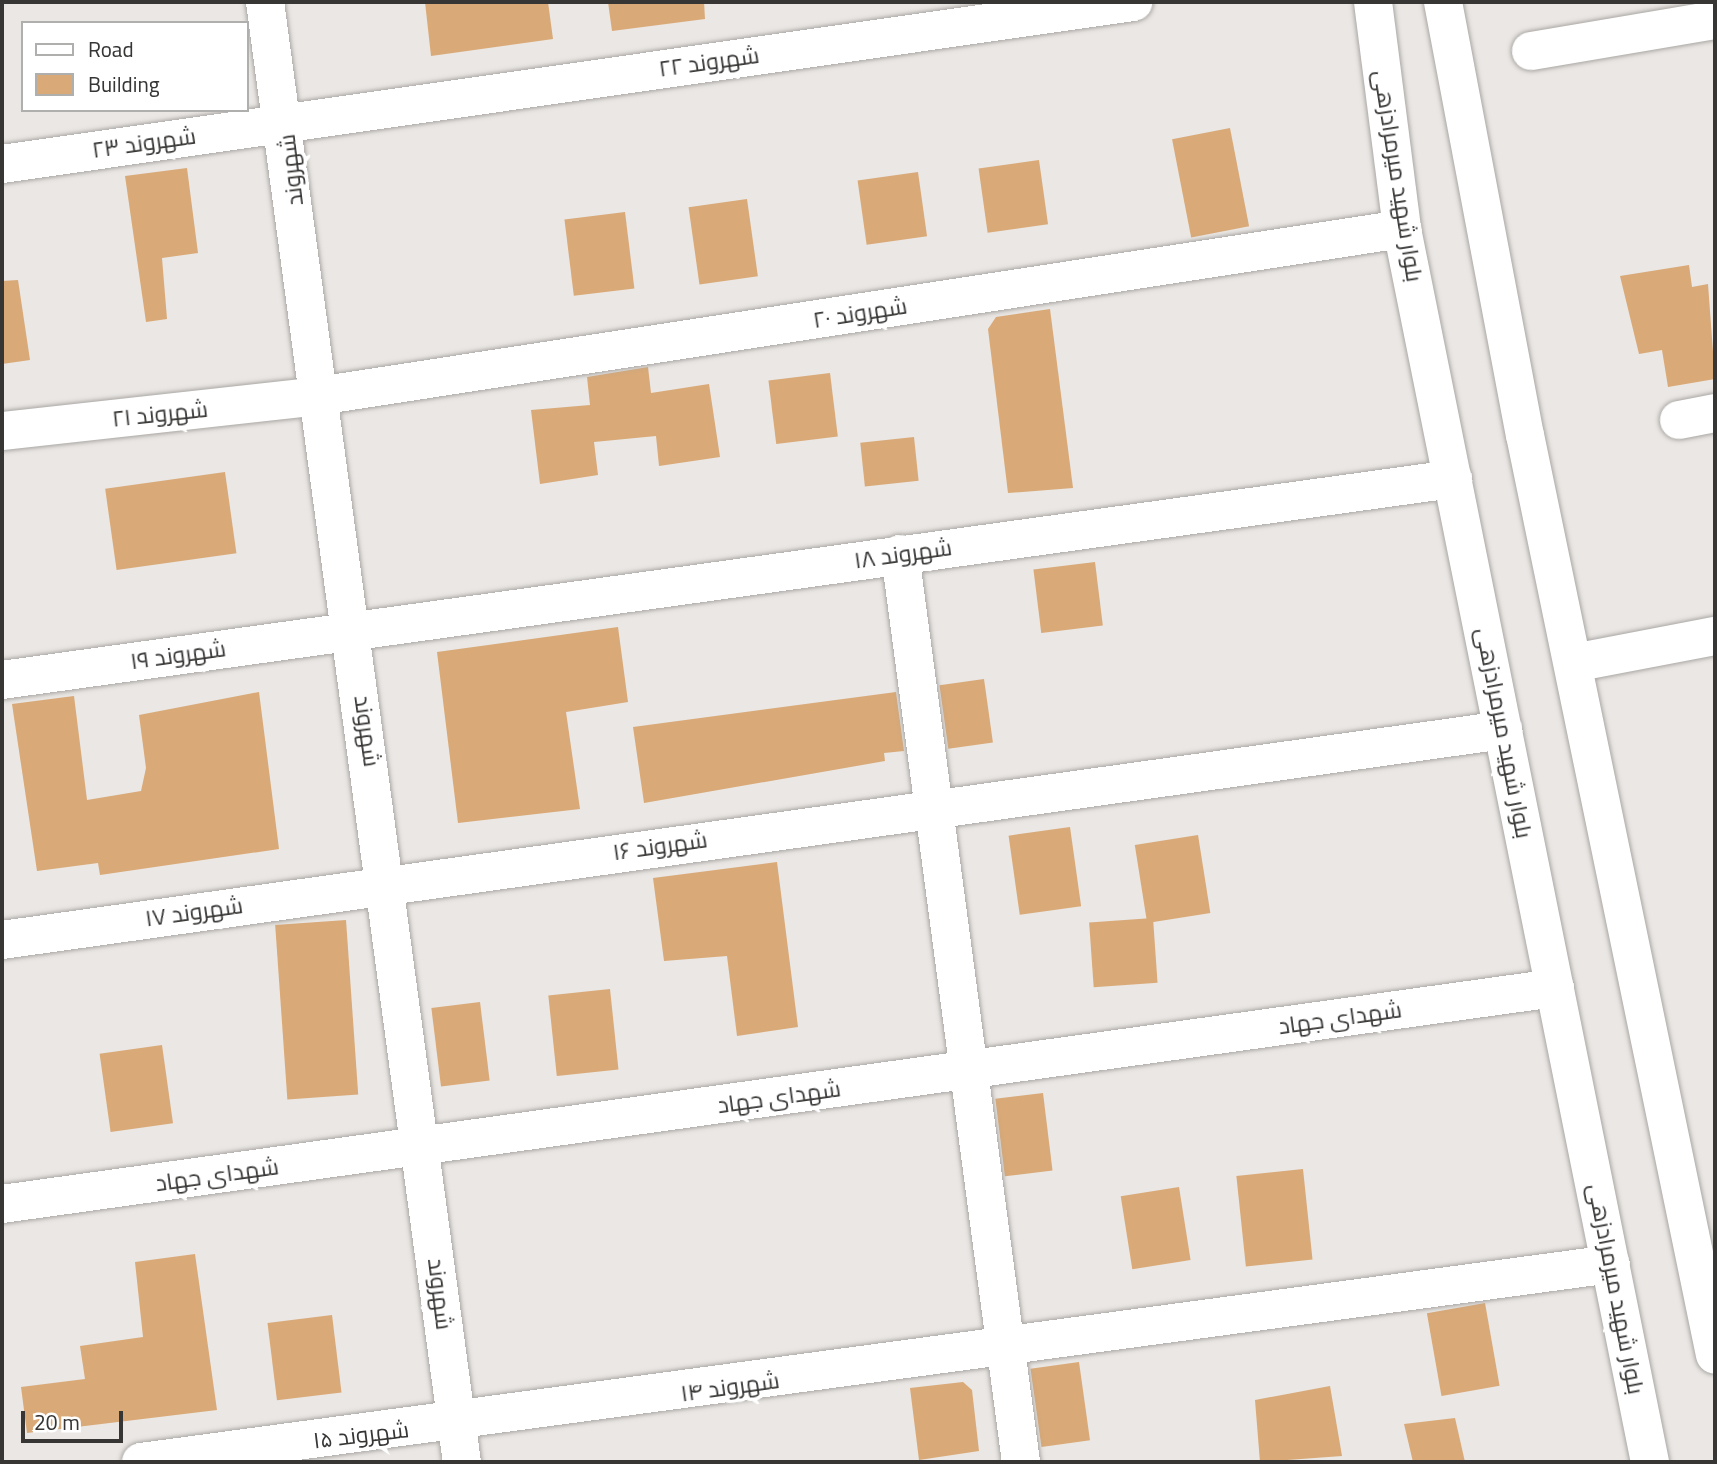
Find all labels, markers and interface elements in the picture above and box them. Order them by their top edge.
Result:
legend [21,21,248,112]
text: Road [88,30,134,69]
street label: شهروند ۲۲ [657,41,761,83]
text: Building [88,65,160,104]
street label: بلوار شهید میرمرادزهی [1368,68,1428,284]
street label: شهروند ۲۳ [90,122,198,164]
street label: شهروند [273,133,309,207]
street label: شهروند ۲۰ [811,292,909,334]
street label: شهروند ۲۱ [111,395,209,433]
street label: شهروند ۱۸ [852,533,954,575]
street label: بلوار شهید میرمرادزهی [1470,625,1538,841]
street label: شهروند ۱۹ [128,635,228,675]
street label: شهروند [348,693,386,769]
street label: شهروند ۱۶ [611,826,709,866]
street label: شهروند ۱۷ [143,891,245,933]
street label: شهدای جهاد [1277,996,1403,1040]
street label: شهدای جهاد [716,1075,842,1119]
street label: شهدای جهاد [154,1153,280,1197]
street label: بلوار شهید میرمرادزهی [1582,1181,1650,1397]
street label: شهروند [422,1257,458,1331]
street label: شهروند ۱۴ [679,1366,781,1408]
scale bar [24,1398,126,1442]
text: 20 m [34,1403,80,1442]
street label: شهروند ۱۵ [311,1415,411,1455]

